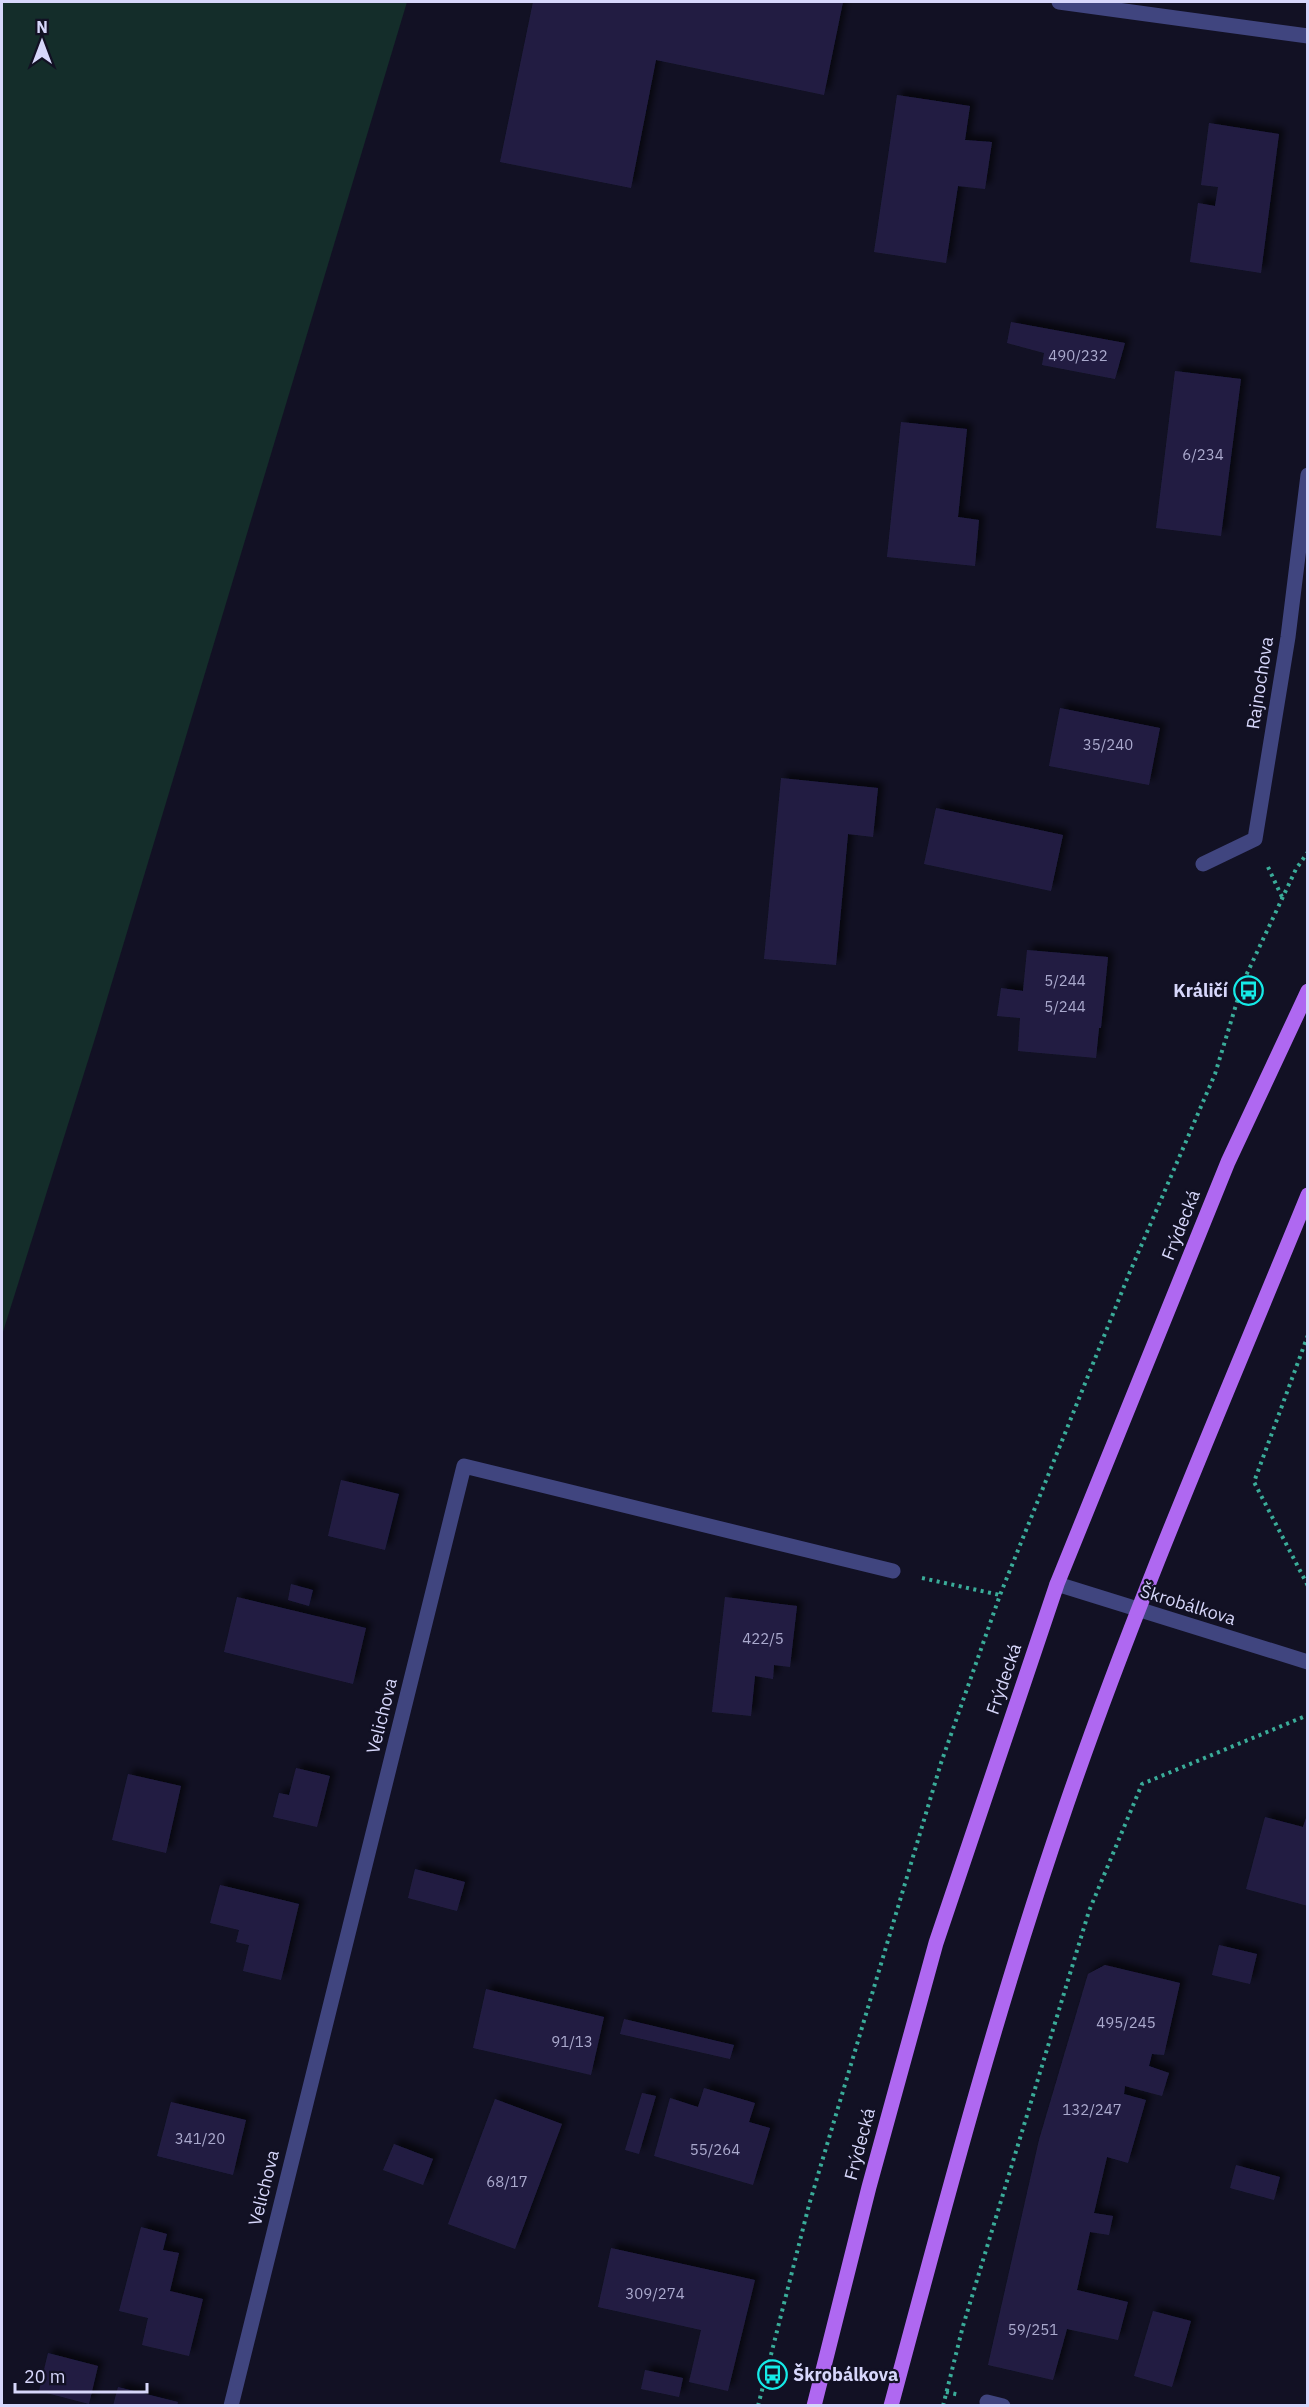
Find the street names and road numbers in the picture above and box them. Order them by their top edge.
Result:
street label: Rajnochova [1241,635,1278,731]
street label: Frýdecká [1156,1186,1205,1263]
street label: Škrobálkova [1137,1578,1239,1630]
street label: Frýdecká [981,1640,1027,1717]
street label: Velichova [361,1675,402,1756]
street label: Frýdecká [839,2105,880,2182]
street label: Velichova [243,2147,284,2228]

